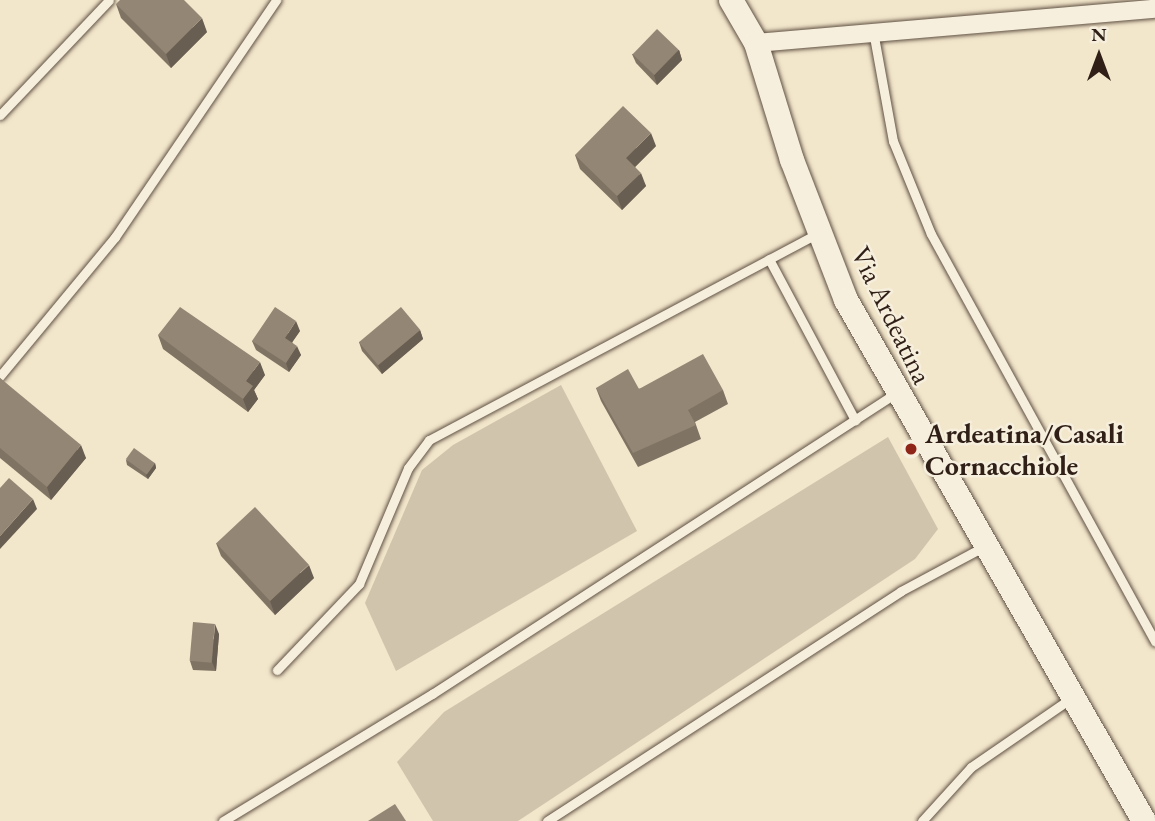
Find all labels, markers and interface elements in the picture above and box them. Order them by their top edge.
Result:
north arrow [1064,21,1134,91]
text: N [1091,22,1107,47]
street label: Via Ardeatina [844,241,940,389]
place label: Ardeatina/Casali Cornacchiole [925,416,1124,482]
marker: Ardeatina/Casali Cornacchiole [903,441,919,457]

